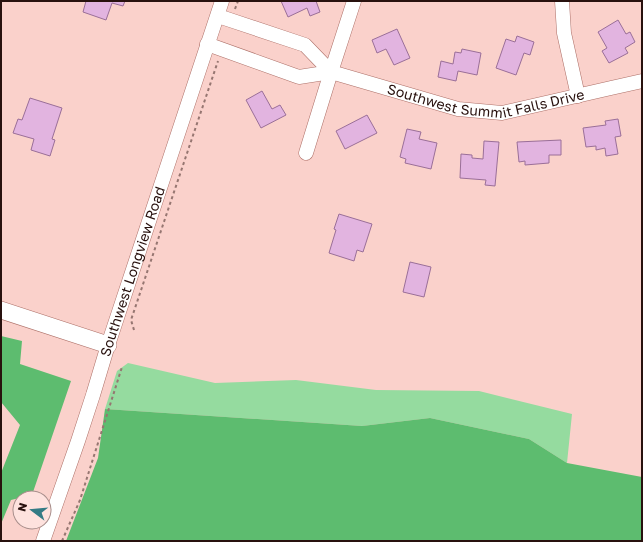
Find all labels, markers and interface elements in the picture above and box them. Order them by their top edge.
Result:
street label: Southwest Summit Falls Drive [386,80,586,121]
street label: Southwest Longview Road [96,184,168,358]
north arrow [12,490,52,530]
text: N [15,501,29,513]

